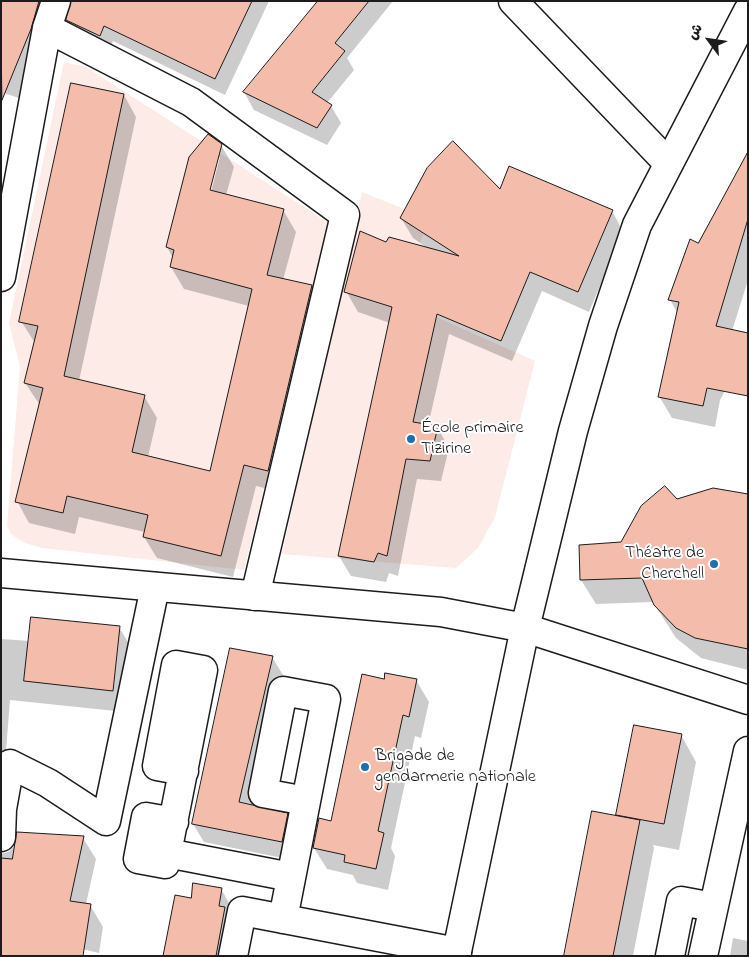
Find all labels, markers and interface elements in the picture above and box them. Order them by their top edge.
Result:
north arrow [684,15,734,65]
text: ش [683,20,709,44]
place label: École primaire Tizirine [421,418,523,460]
marker: École primaire Tizirine [405,433,417,445]
place label: Théatre de Cherchell [625,543,704,586]
marker: Théatre de Cherchell [708,558,720,570]
place label: Brigade de gendarmerie nationale [375,746,536,789]
marker: Brigade de gendarmerie nationale [359,761,371,773]

